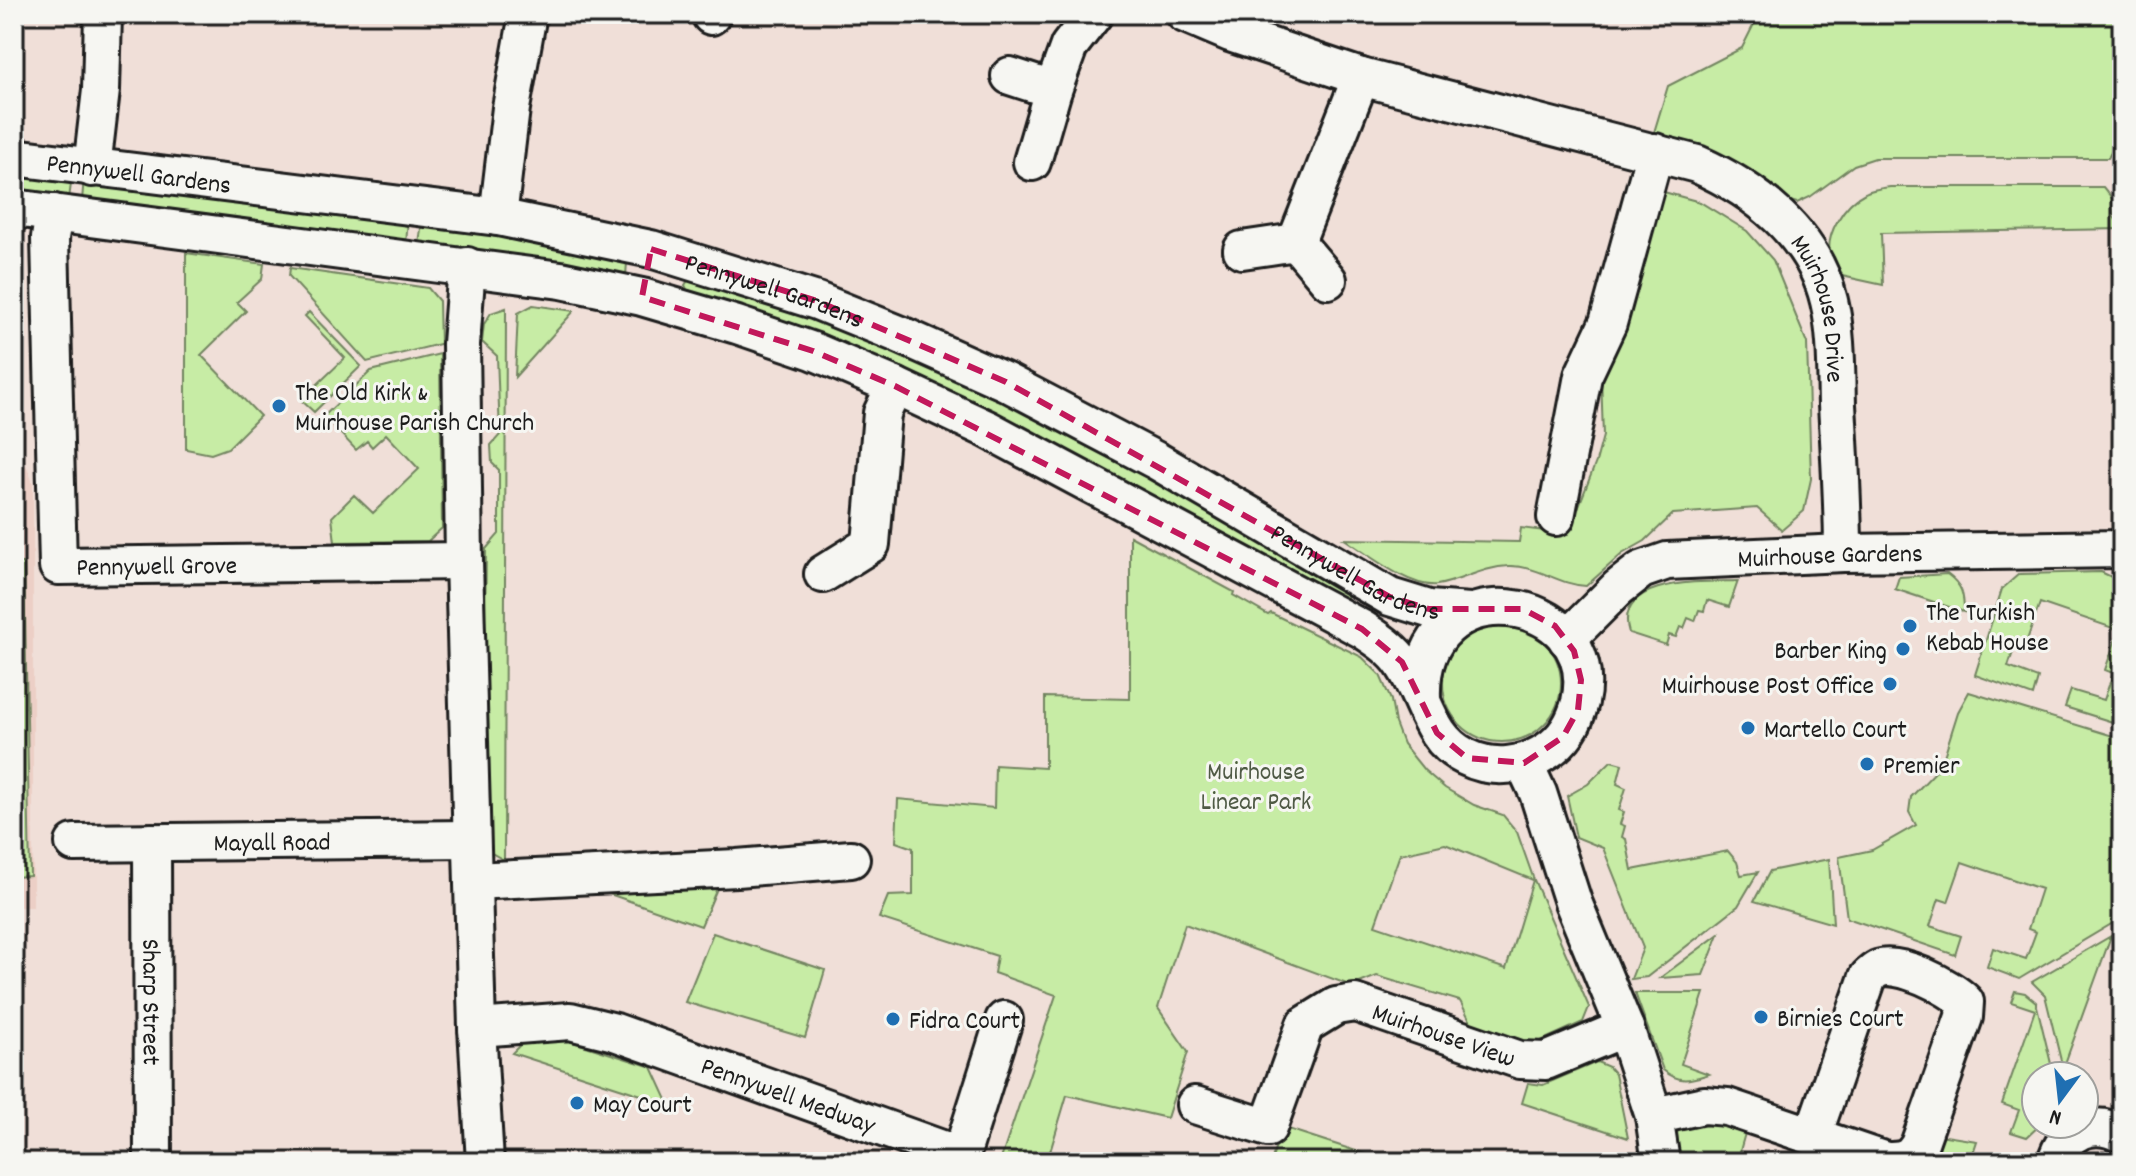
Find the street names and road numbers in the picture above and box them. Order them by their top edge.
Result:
street label: Pennywell Gardens [44,146,233,206]
street label: Muirhouse Drive [1779,228,1852,383]
street label: Pennywell Gardens [680,246,868,340]
street label: Pennywell Gardens [1262,516,1440,632]
street label: Muirhouse Gardens [1737,537,1923,580]
street label: Pennywell Grove [76,549,237,588]
street label: Mayall Road [213,825,331,864]
street label: Sharp Street [130,939,168,1066]
street label: Muirhouse View [1366,995,1520,1079]
street label: Pennywell Medway [695,1049,880,1146]

